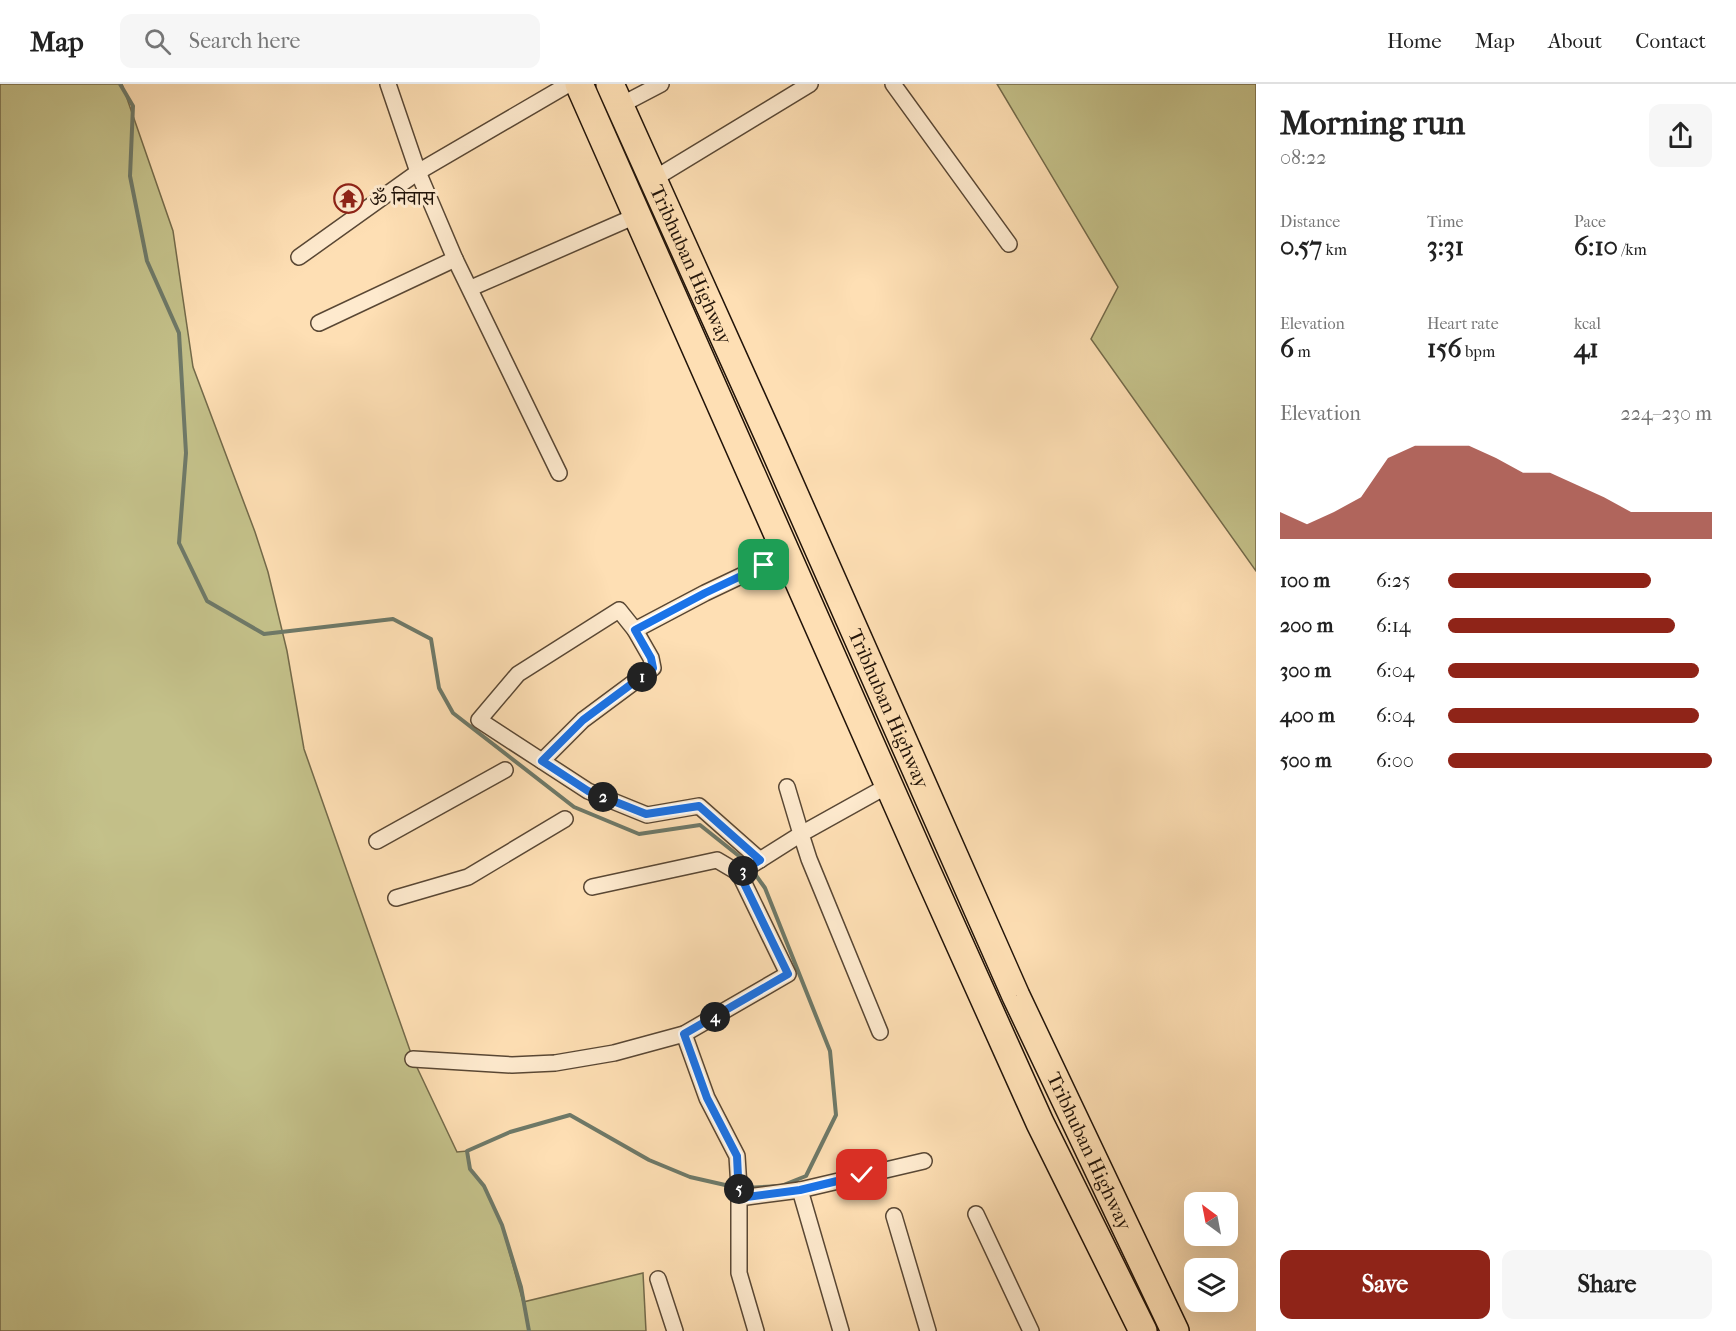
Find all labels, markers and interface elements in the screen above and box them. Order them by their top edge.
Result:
search box [120,14,540,68]
text: Map [30,25,84,58]
icon: search [141,25,174,58]
text: Search here [189,28,300,54]
text: Home [1387,29,1442,53]
text: Map [1475,29,1515,53]
text: About [1548,29,1602,53]
text: Contact [1635,29,1706,53]
text: Morning run [1280,104,1465,143]
button: share [1649,104,1712,167]
text: 08:22 [1280,146,1327,169]
temple icon: ॐ निवास [332,182,364,214]
street label: Tribhuban Highway [645,182,737,349]
place label: ॐ निवास [369,186,436,210]
text: Distance [1280,212,1340,231]
text: Time [1427,212,1463,231]
text: Pace [1574,212,1606,231]
text: 0.57 [1280,231,1322,262]
text: 3:31 [1427,231,1464,262]
text: 6:10 [1574,231,1618,262]
text: km [1322,240,1347,259]
text: /km [1618,240,1647,259]
text: Elevation [1280,314,1345,333]
text: Heart rate [1427,314,1499,333]
text: kcal [1574,314,1601,333]
text: 6 [1280,333,1294,364]
text: 156 [1427,333,1462,364]
text: 41 [1574,333,1599,364]
text: m [1294,342,1311,361]
text: bpm [1462,342,1495,361]
text: Elevation [1280,402,1361,425]
text: 224–230 m [1620,402,1712,425]
pin [738,539,789,590]
icon: arrive [747,548,780,581]
text: 100 m [1280,569,1330,592]
text: 6:25 [1376,569,1411,592]
text: 200 m [1280,614,1333,637]
text: 6:14 [1376,614,1411,637]
street label: Tribhuban Highway [843,625,934,793]
text: 300 m [1280,659,1331,682]
text: 6:04 [1376,659,1414,682]
pin: 1 [627,662,657,692]
text: 1 [639,667,645,686]
text: 400 m [1280,704,1335,727]
text: 6:04 [1376,704,1414,727]
text: 500 m [1280,749,1332,772]
text: 6:00 [1376,749,1414,772]
pin: 2 [588,782,618,812]
text: 2 [599,787,607,806]
pin: 3 [728,856,758,886]
text: 3 [740,861,746,880]
pin: 4 [700,1002,730,1032]
text: 4 [710,1007,720,1026]
street label: Tribhuban Highway [1042,1069,1137,1235]
pin [836,1149,887,1200]
icon: check [845,1158,878,1191]
pin: 5 [724,1174,754,1204]
text: 5 [736,1179,742,1198]
north arrow [1184,1192,1238,1246]
map controls [1184,1192,1238,1312]
button: Save [1280,1250,1490,1319]
button: Share [1502,1250,1712,1319]
button: layers [1184,1258,1238,1312]

